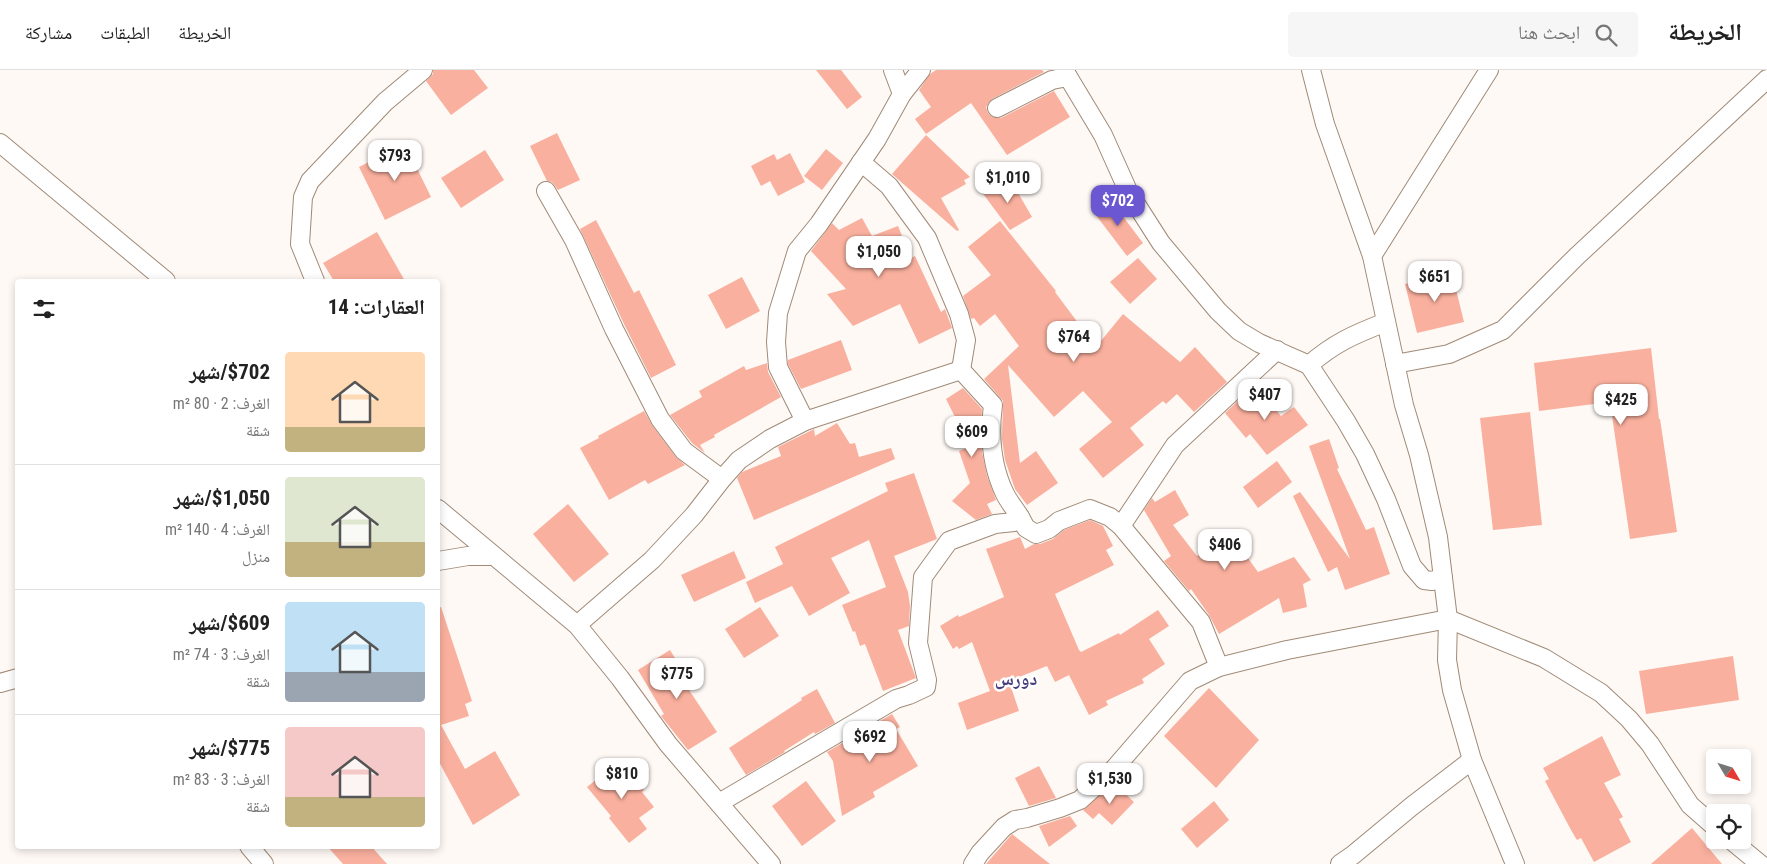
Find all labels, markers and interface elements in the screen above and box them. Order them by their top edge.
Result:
search box [1288,12,1638,57]
text: الخريطة [1668,18,1742,46]
text: ابحث هنا [1518,21,1580,44]
icon: search [1592,21,1620,49]
text: مشاركة [25,22,72,43]
text: الطبقات [100,22,150,43]
text: الخريطة [178,22,231,43]
pin: $793 [365,140,425,182]
text: $793 [379,146,411,165]
pin: $1,010 [967,162,1049,204]
text: $1,010 [986,168,1030,187]
pin: $702 [1088,184,1148,227]
text: $702 [1102,191,1134,210]
pin: $1,050 [838,236,920,278]
text: $1,050 [857,242,901,261]
pin: $651 [1405,260,1465,303]
text: $651 [1419,267,1451,286]
icon: filters [30,295,58,323]
text: العقارات: 14 [328,295,425,319]
pin: $764 [1044,320,1104,363]
text: $764 [1058,327,1090,346]
text: $702/شهر [189,360,270,384]
icon: home [325,372,385,432]
pin: $407 [1235,378,1295,421]
pin: $425 [1591,384,1651,426]
text: $407 [1249,385,1281,404]
text: $425 [1605,390,1637,409]
text: الغرف: 2 · 80 m² [173,394,270,413]
pin: $609 [942,416,1002,458]
text: شقة [246,421,270,440]
text: $609 [956,422,988,441]
text: $1,050/شهر [173,486,270,510]
icon: home [325,497,385,557]
text: الغرف: 4 · 140 m² [165,520,270,539]
pin: $406 [1195,528,1255,571]
text: $406 [1209,535,1241,554]
text: منزل [242,547,270,566]
text: $609/شهر [189,611,270,635]
icon: home [325,622,385,682]
text: الغرف: 3 · 74 m² [173,645,270,664]
pin: $775 [647,658,707,700]
text: $775 [661,664,693,683]
district label: دورس [995,668,1037,690]
text: شقة [246,672,270,691]
pin: $692 [840,720,900,763]
text: $692 [854,727,886,746]
text: $775/شهر [189,736,270,760]
icon: home [325,747,385,807]
north arrow [1706,749,1751,794]
map controls [1706,749,1751,849]
pin: $810 [592,758,652,800]
pin: $1,530 [1069,762,1151,805]
text: $810 [606,764,638,783]
text: $1,530 [1088,769,1132,788]
text: الغرف: 3 · 83 m² [173,770,270,789]
text: شقة [246,797,270,816]
button: locate [1706,804,1751,849]

